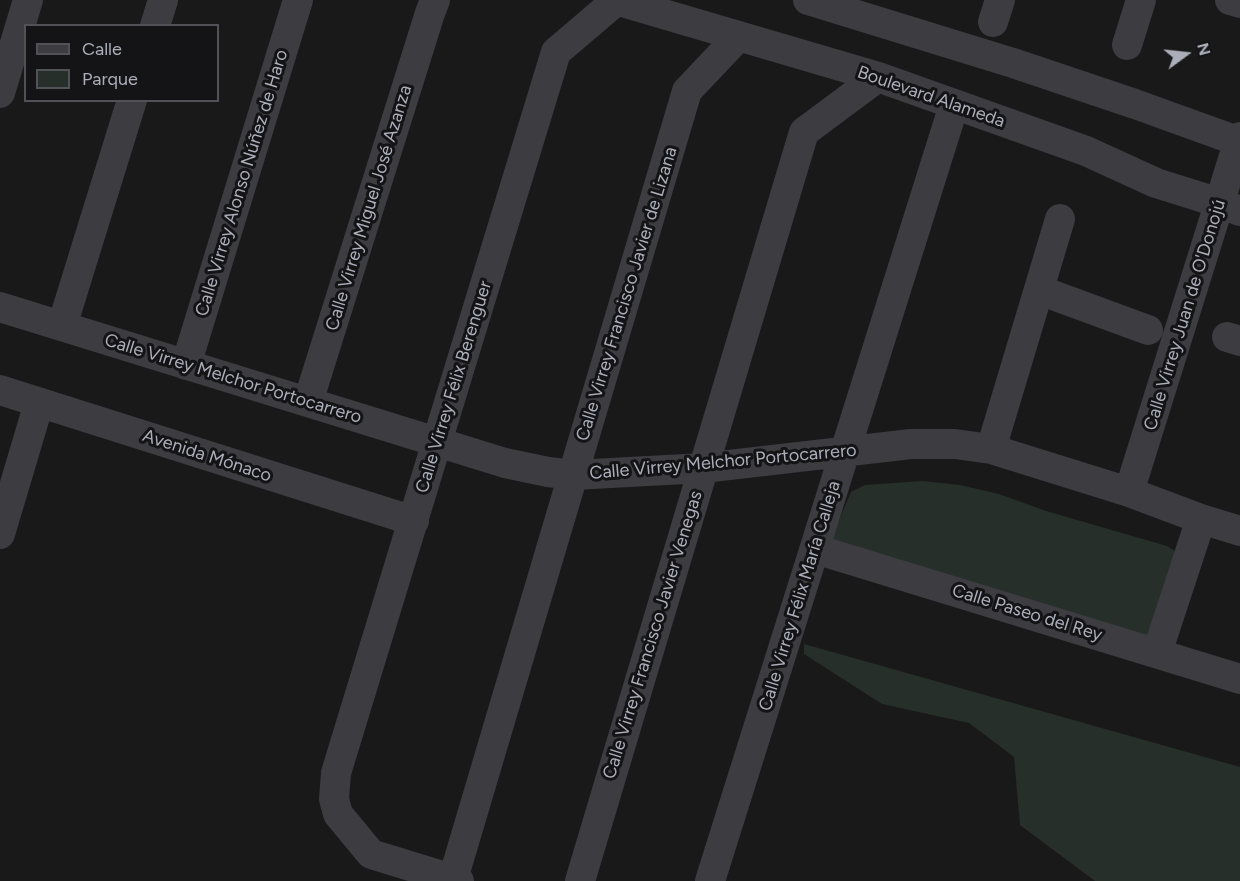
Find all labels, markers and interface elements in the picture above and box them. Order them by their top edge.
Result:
legend [24,24,219,102]
north arrow [1156,24,1216,84]
text: Calle [82,38,122,60]
text: N [1193,41,1215,58]
street label: Calle Virrey Alonso Núñez de Haro [191,47,293,319]
street label: Boulevard Alameda [854,62,1008,132]
text: Parque [82,68,138,90]
street label: Calle Virrey Miguel José Azanza [321,83,417,333]
street label: Calle Virrey Francisco Javier de Lizana [572,144,682,444]
street label: Calle Virrey Juan de O'Donojú [1140,197,1230,433]
street label: Calle Virrey Félix Berenguer [411,278,497,496]
street label: Calle Virrey Melchor Portocarrero [102,330,364,428]
street label: Avenida Mónaco [140,425,274,487]
street label: Calle Virrey Melchor Portocarrero [589,440,857,484]
street label: Calle Virrey Félix María Calleja [755,478,845,714]
street label: Calle Virrey Francisco Javier Venegas [599,488,707,782]
street label: Calle Paseo del Rey [949,580,1105,646]

